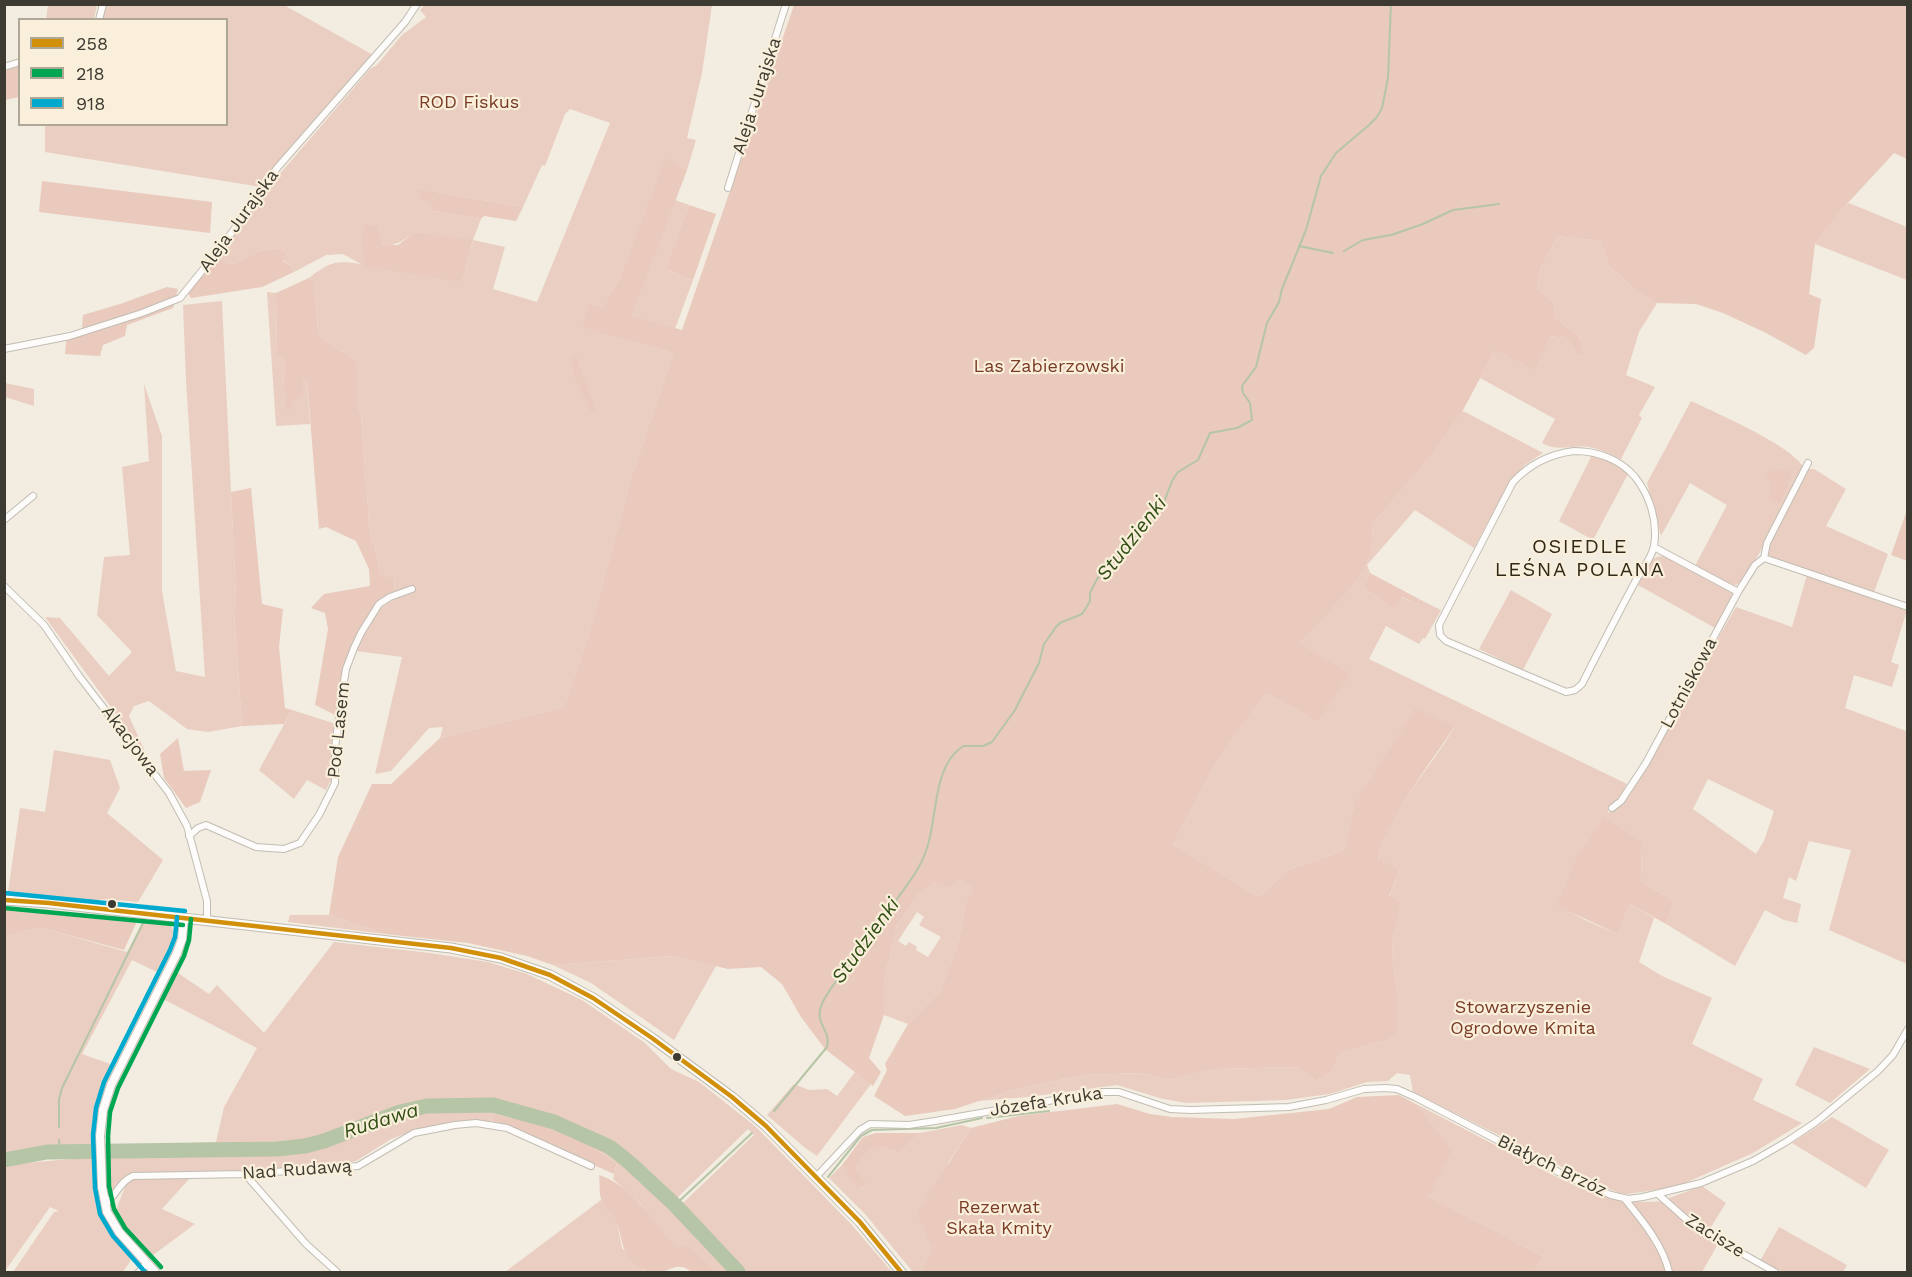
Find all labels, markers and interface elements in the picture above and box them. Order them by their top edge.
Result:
legend [18,18,228,126]
text: 258 [76,33,108,54]
street label: Aleja Jurajska [728,35,786,157]
text: 218 [76,63,105,84]
park label: ROD Fiskus [419,92,519,114]
text: 918 [76,93,105,114]
street label: Aleja Jurajska [194,165,284,277]
park label: Las Zabierzowski [973,356,1125,378]
water label: Studzienki [1092,492,1172,586]
district label: OSIEDLE LEŚNA POLANA [1495,535,1665,582]
street label: Lotniskowa [1656,634,1722,732]
street label: Pod Lasem [323,681,355,779]
street label: Akacjowa [97,702,163,780]
water label: Studzienki [827,893,905,989]
unlabelled marker [106,898,118,910]
park label: Stowarzyszenie Ogrodowe Kmita [1450,997,1596,1040]
unlabelled marker [671,1051,683,1063]
street label: Józefa Kruka [988,1082,1104,1122]
water label: Rudawa [340,1098,422,1144]
street label: Białych Brzóz [1494,1130,1610,1202]
street label: Nad Rudawą [241,1155,353,1185]
park label: Rezerwat Skała Kmity [946,1197,1052,1240]
street label: Zacisze [1681,1209,1749,1263]

